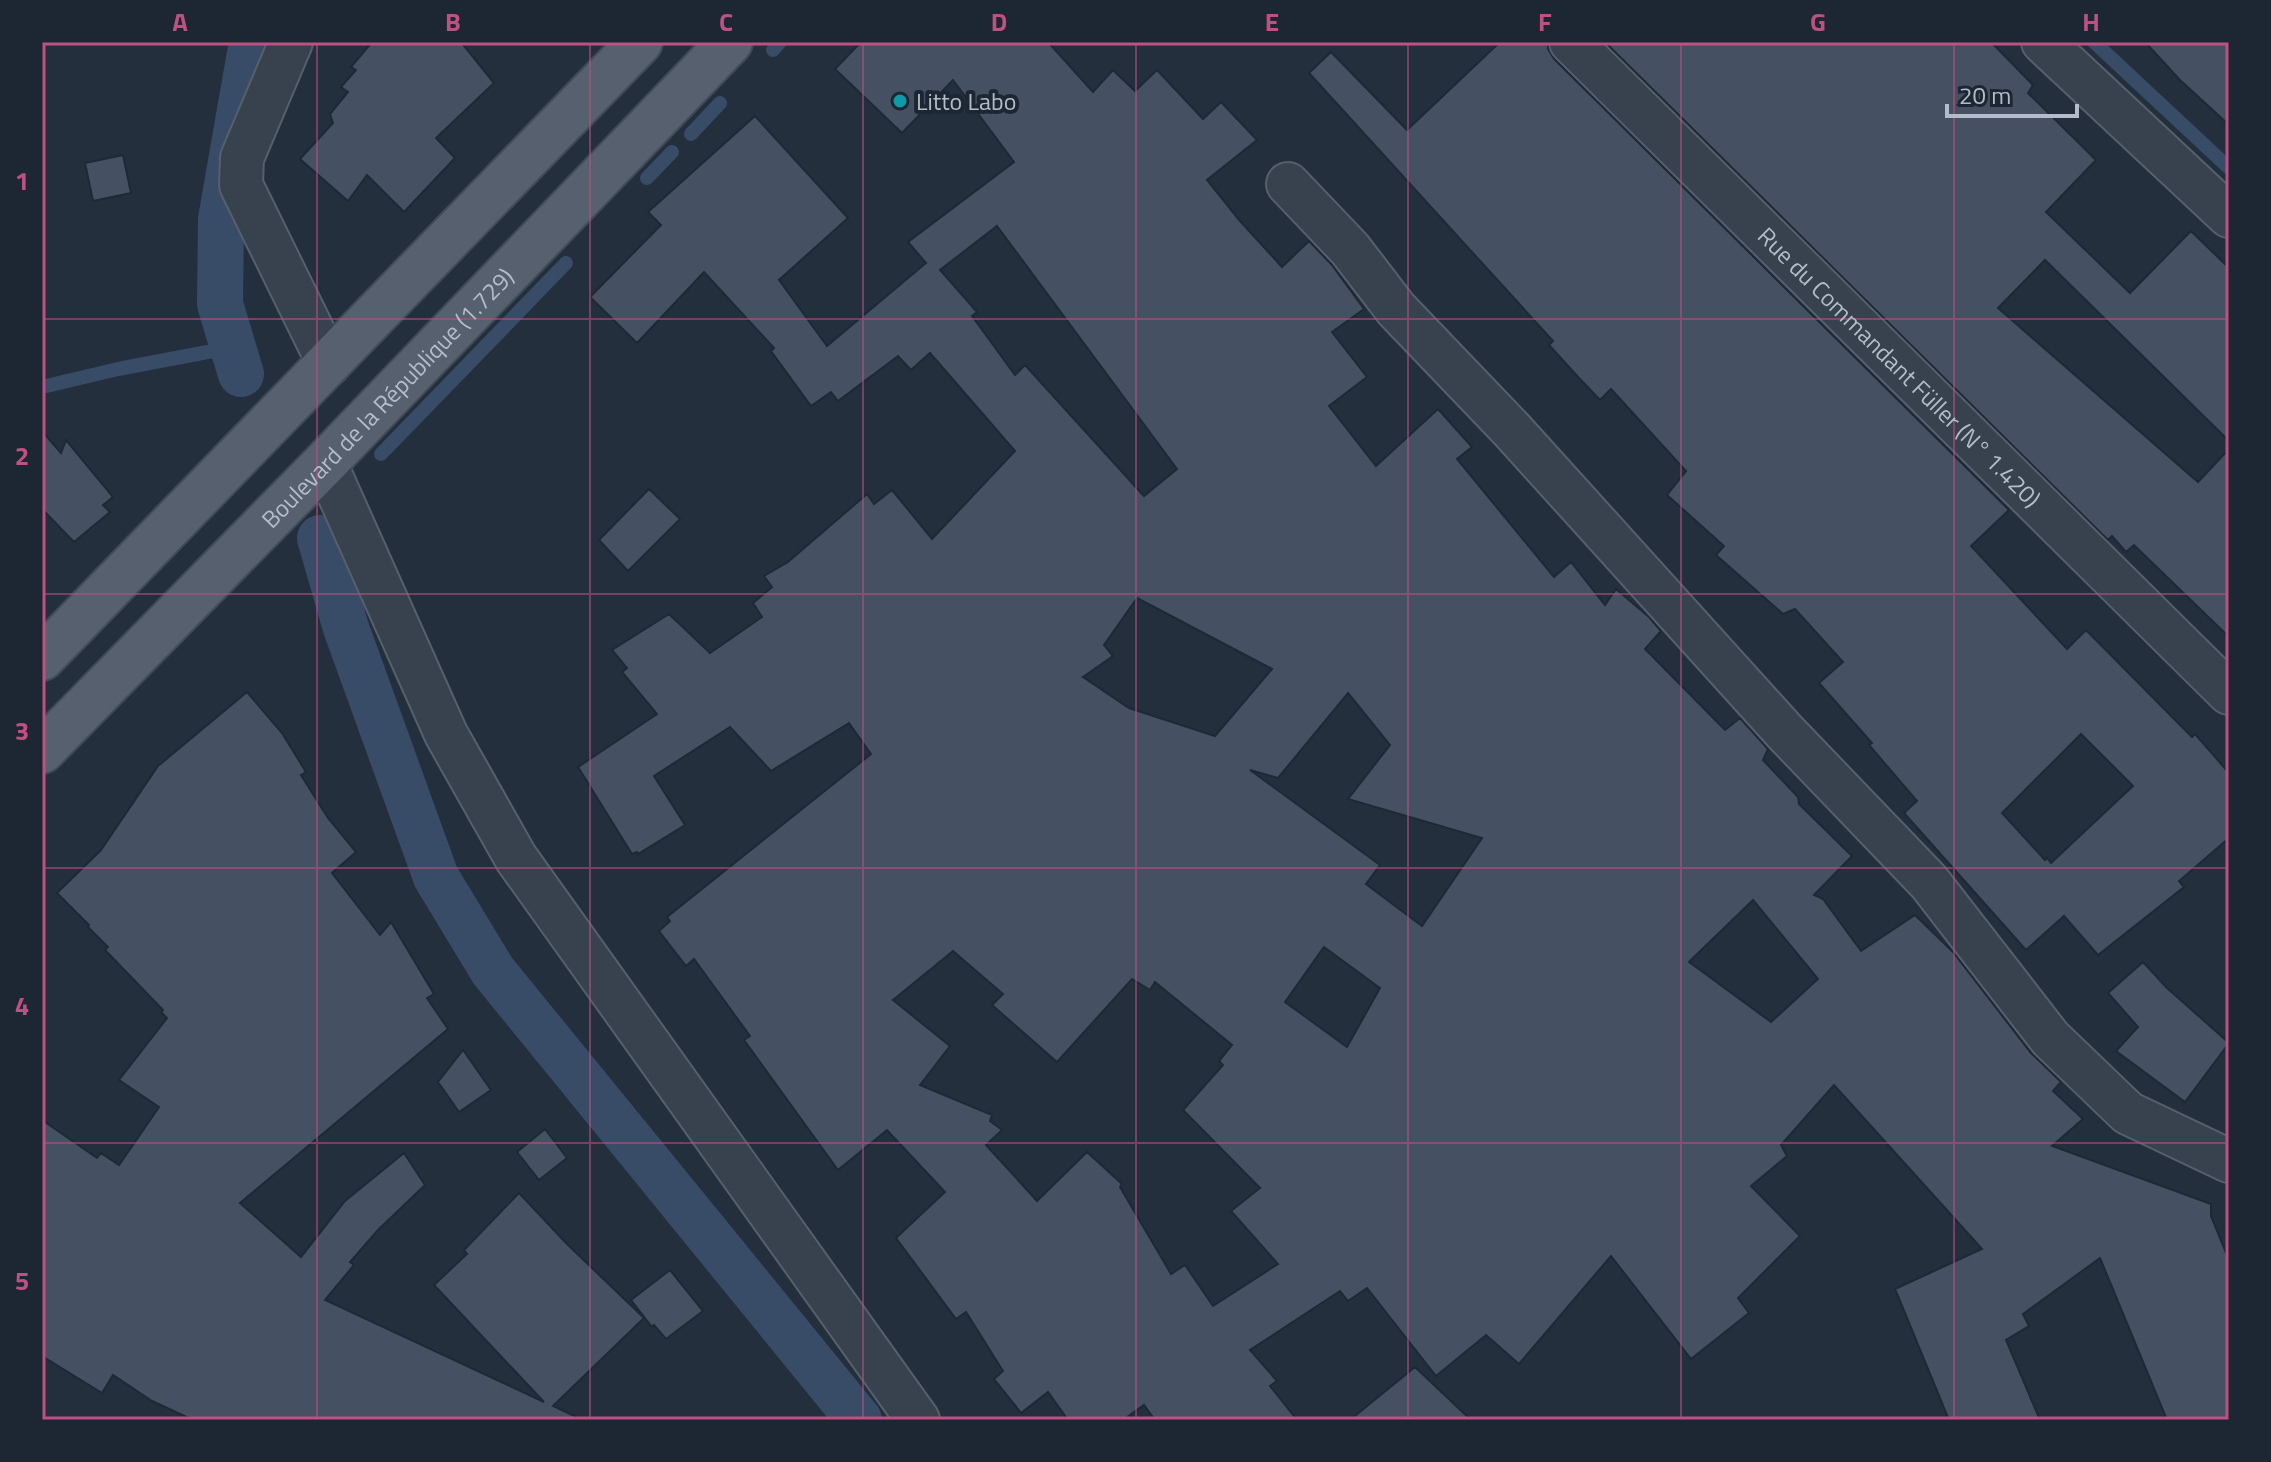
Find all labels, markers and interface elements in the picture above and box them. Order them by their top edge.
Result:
text: A [172,2,188,41]
text: B [445,2,461,41]
text: C [719,2,733,41]
text: D [991,2,1007,41]
text: E [1265,2,1279,41]
text: F [1538,2,1552,41]
text: G [1810,2,1826,41]
text: H [2082,2,2100,41]
scale bar [1947,68,2077,118]
text: 20 m [1959,77,2011,113]
place label: Litto Labo [916,83,1016,119]
marker: Litto Labo [891,92,909,110]
text: 1 [15,161,29,200]
street label: Rue du Commandant Füller (N° 1.420) [1750,218,2049,515]
street label: Boulevard de la République (1.729) [253,259,522,536]
text: 2 [15,436,29,475]
text: 3 [15,711,29,750]
text: 4 [15,986,29,1025]
text: 5 [15,1261,29,1300]

